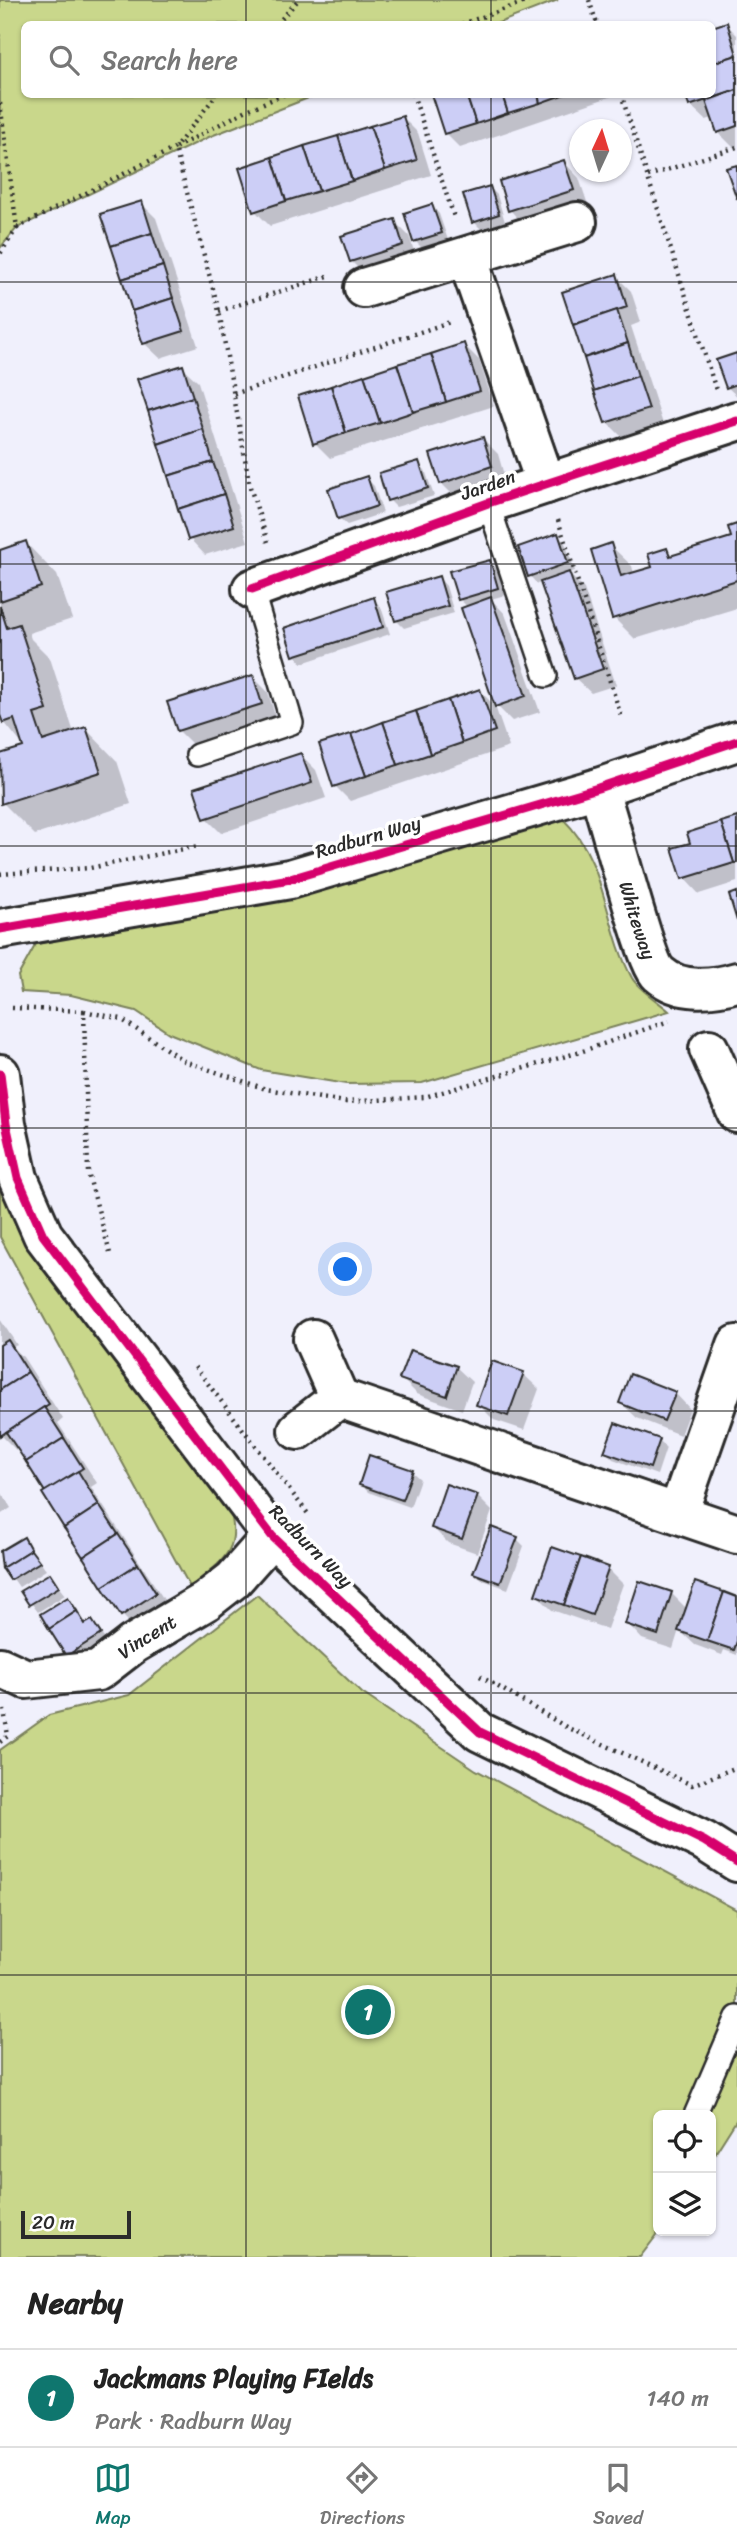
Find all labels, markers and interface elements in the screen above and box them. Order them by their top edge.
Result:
search box [21,21,716,98]
text: Search here [101,37,238,83]
icon: search [45,41,83,79]
north arrow [569,119,632,182]
street label: Jarden [455,460,520,510]
street label: Radburn Way [311,806,425,868]
street label: Whiteway [610,877,666,964]
your location [328,1252,362,1286]
street label: Radburn Way [261,1496,361,1596]
street label: Vincent [110,1605,183,1667]
pin: 1 [345,1986,391,2038]
map controls [653,2110,716,2236]
button: locate [653,2110,716,2173]
button: layers [653,2173,716,2236]
text: 20 m [32,2206,75,2239]
scale bar [21,2208,131,2240]
text: Nearby [28,2276,123,2330]
text: Jackmans Playing FIelds [95,2355,373,2401]
text: 1 [46,2378,56,2419]
text: 140 m [647,2378,709,2419]
text: Park · Radburn Way [95,2401,292,2442]
tab: Map [94,2459,132,2534]
tab: Directions [320,2459,405,2534]
tab: Saved [593,2459,643,2534]

